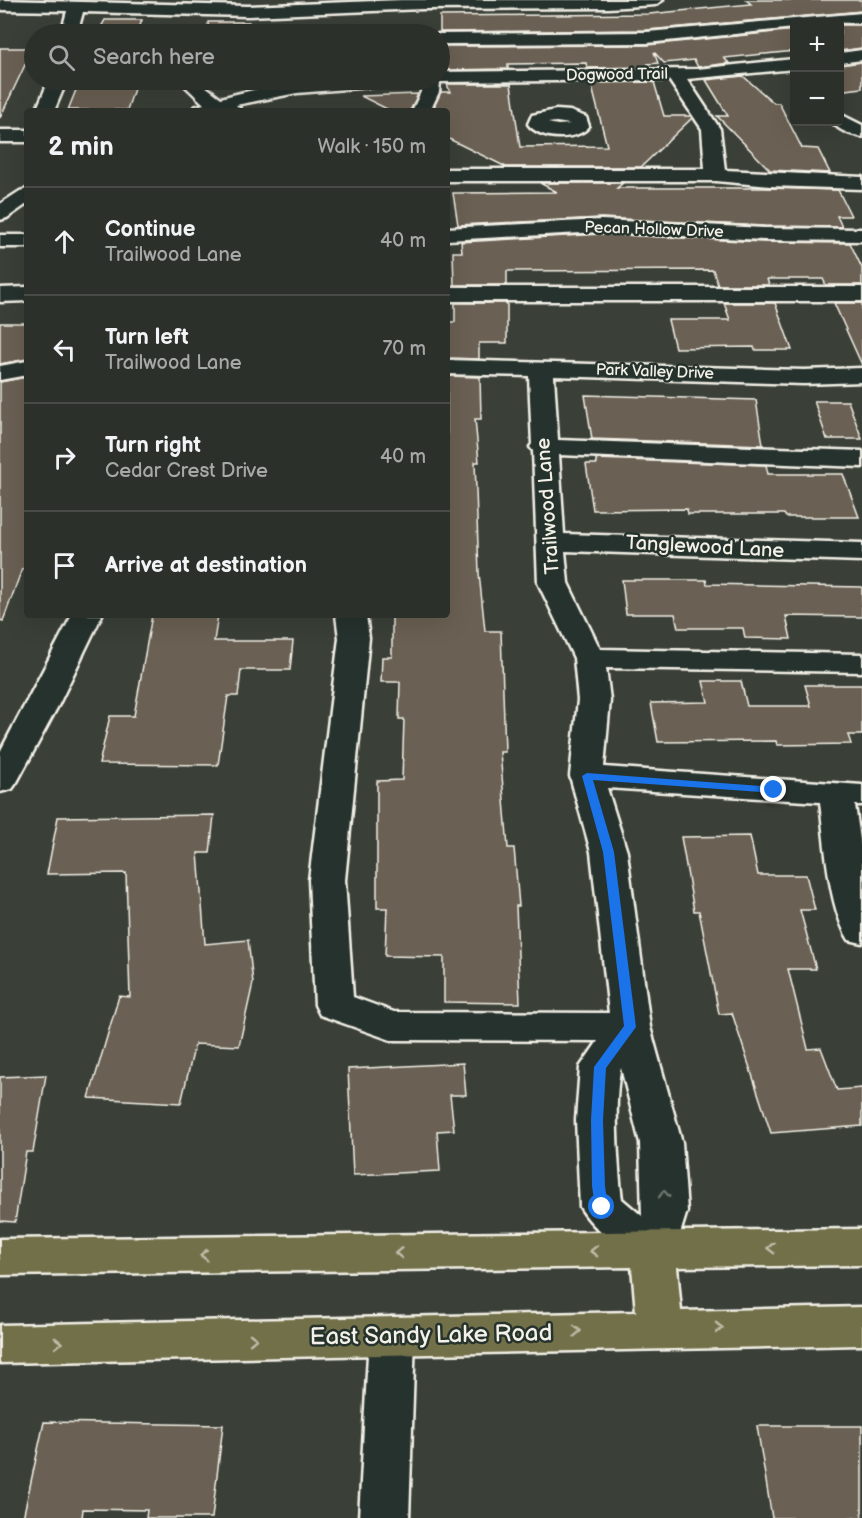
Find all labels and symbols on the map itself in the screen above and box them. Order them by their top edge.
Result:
street label: Dogwood Trail [566,65,668,85]
street label: Pecan Hollow Drive [584,218,724,242]
street label: Park Valley Drive [596,360,715,384]
street label: Trailwood Lane [531,437,565,575]
street label: Tanglewood Lane [625,531,785,563]
route end [760,776,786,802]
one-way arrow [658,1189,671,1198]
route start [588,1193,614,1219]
one-way arrow [766,1242,775,1254]
one-way arrow [590,1245,599,1257]
one-way arrow [395,1247,404,1259]
one-way arrow [200,1249,209,1261]
street label: East Sandy Lake Road [309,1318,553,1352]
one-way arrow [714,1322,723,1334]
one-way arrow [573,1325,582,1338]
one-way arrow [249,1333,258,1345]
one-way arrow [54,1336,63,1349]

